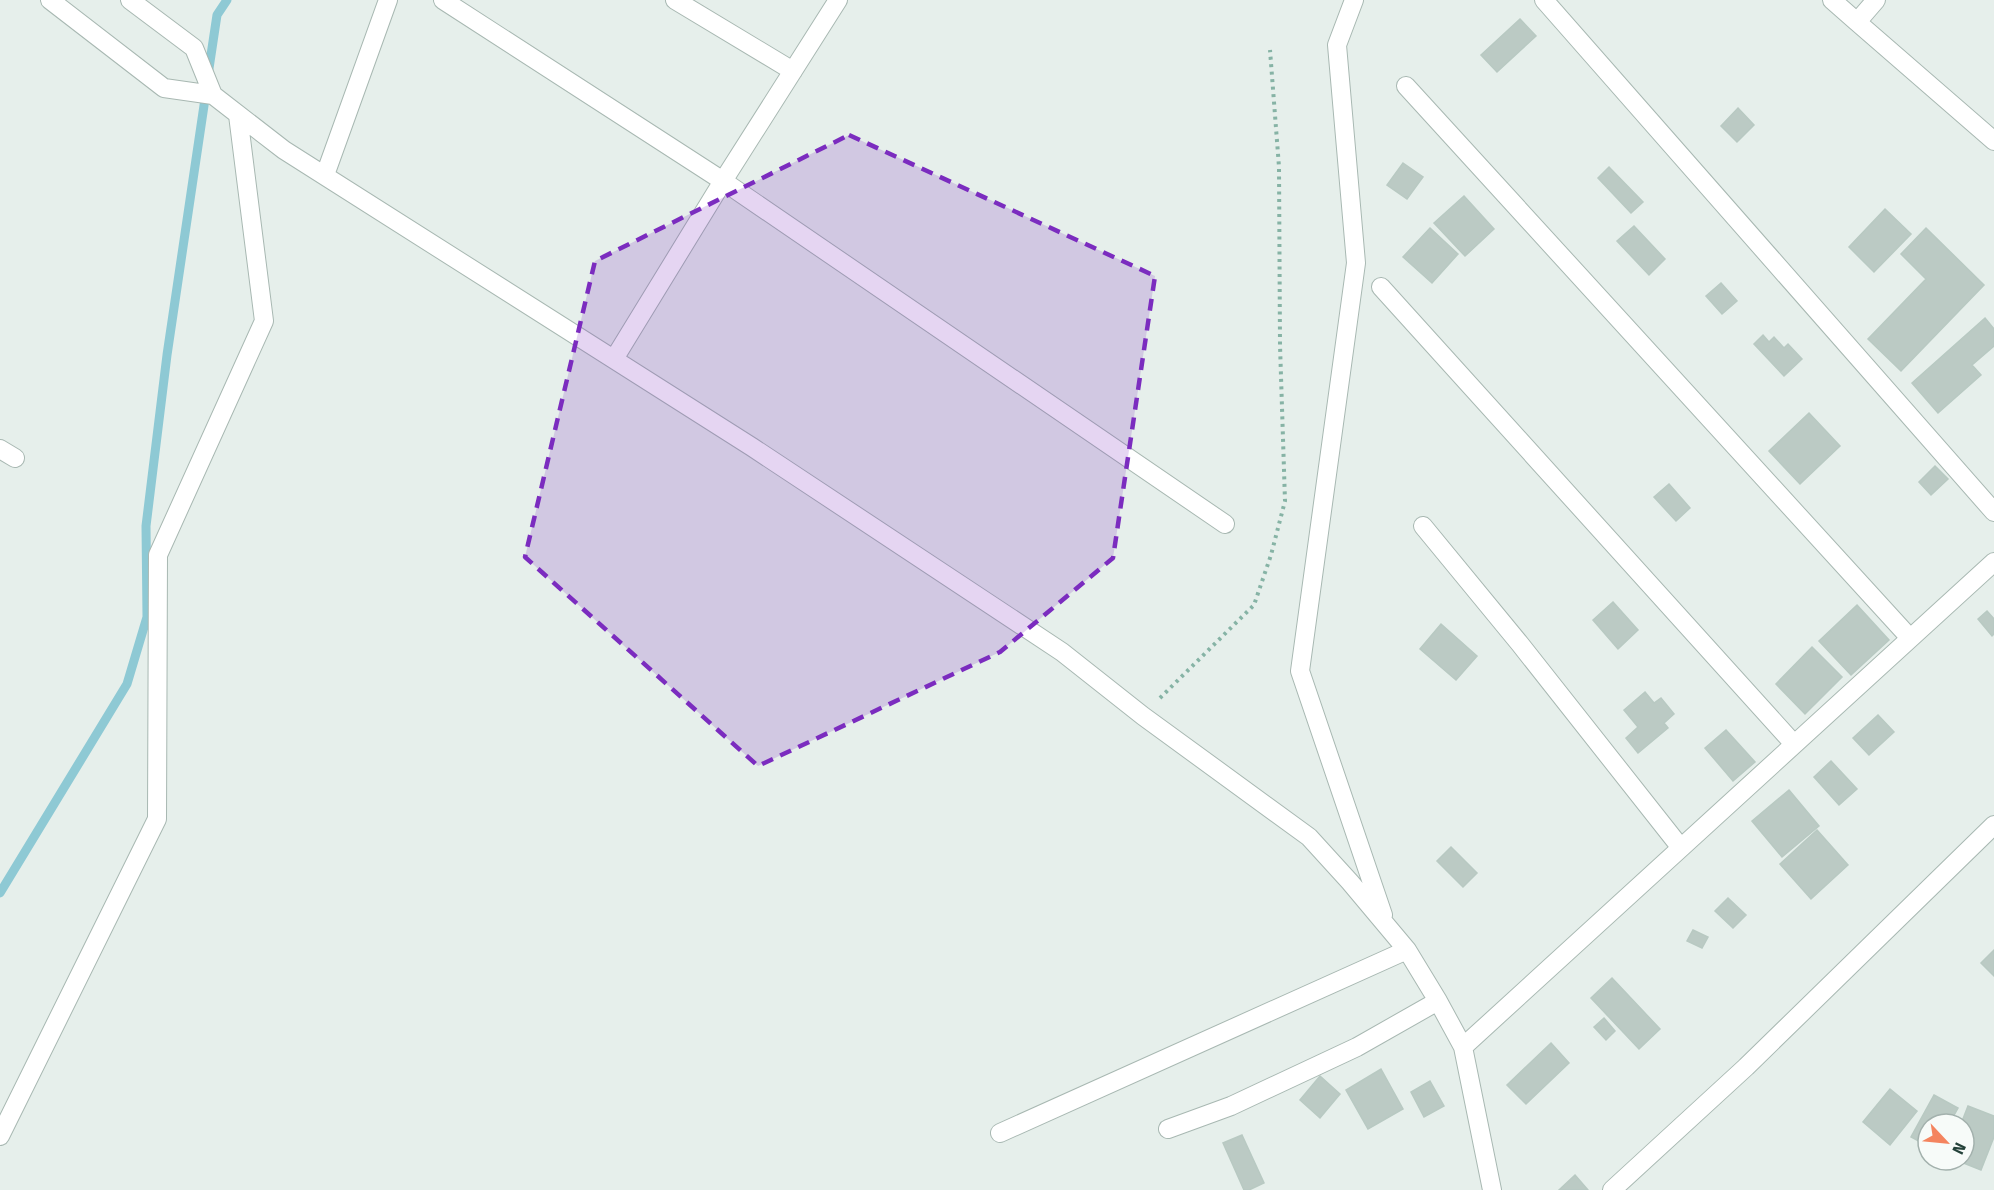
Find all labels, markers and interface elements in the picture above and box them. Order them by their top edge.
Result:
north arrow [1916,1112,1976,1172]
text: N [1948,1139,1970,1157]

